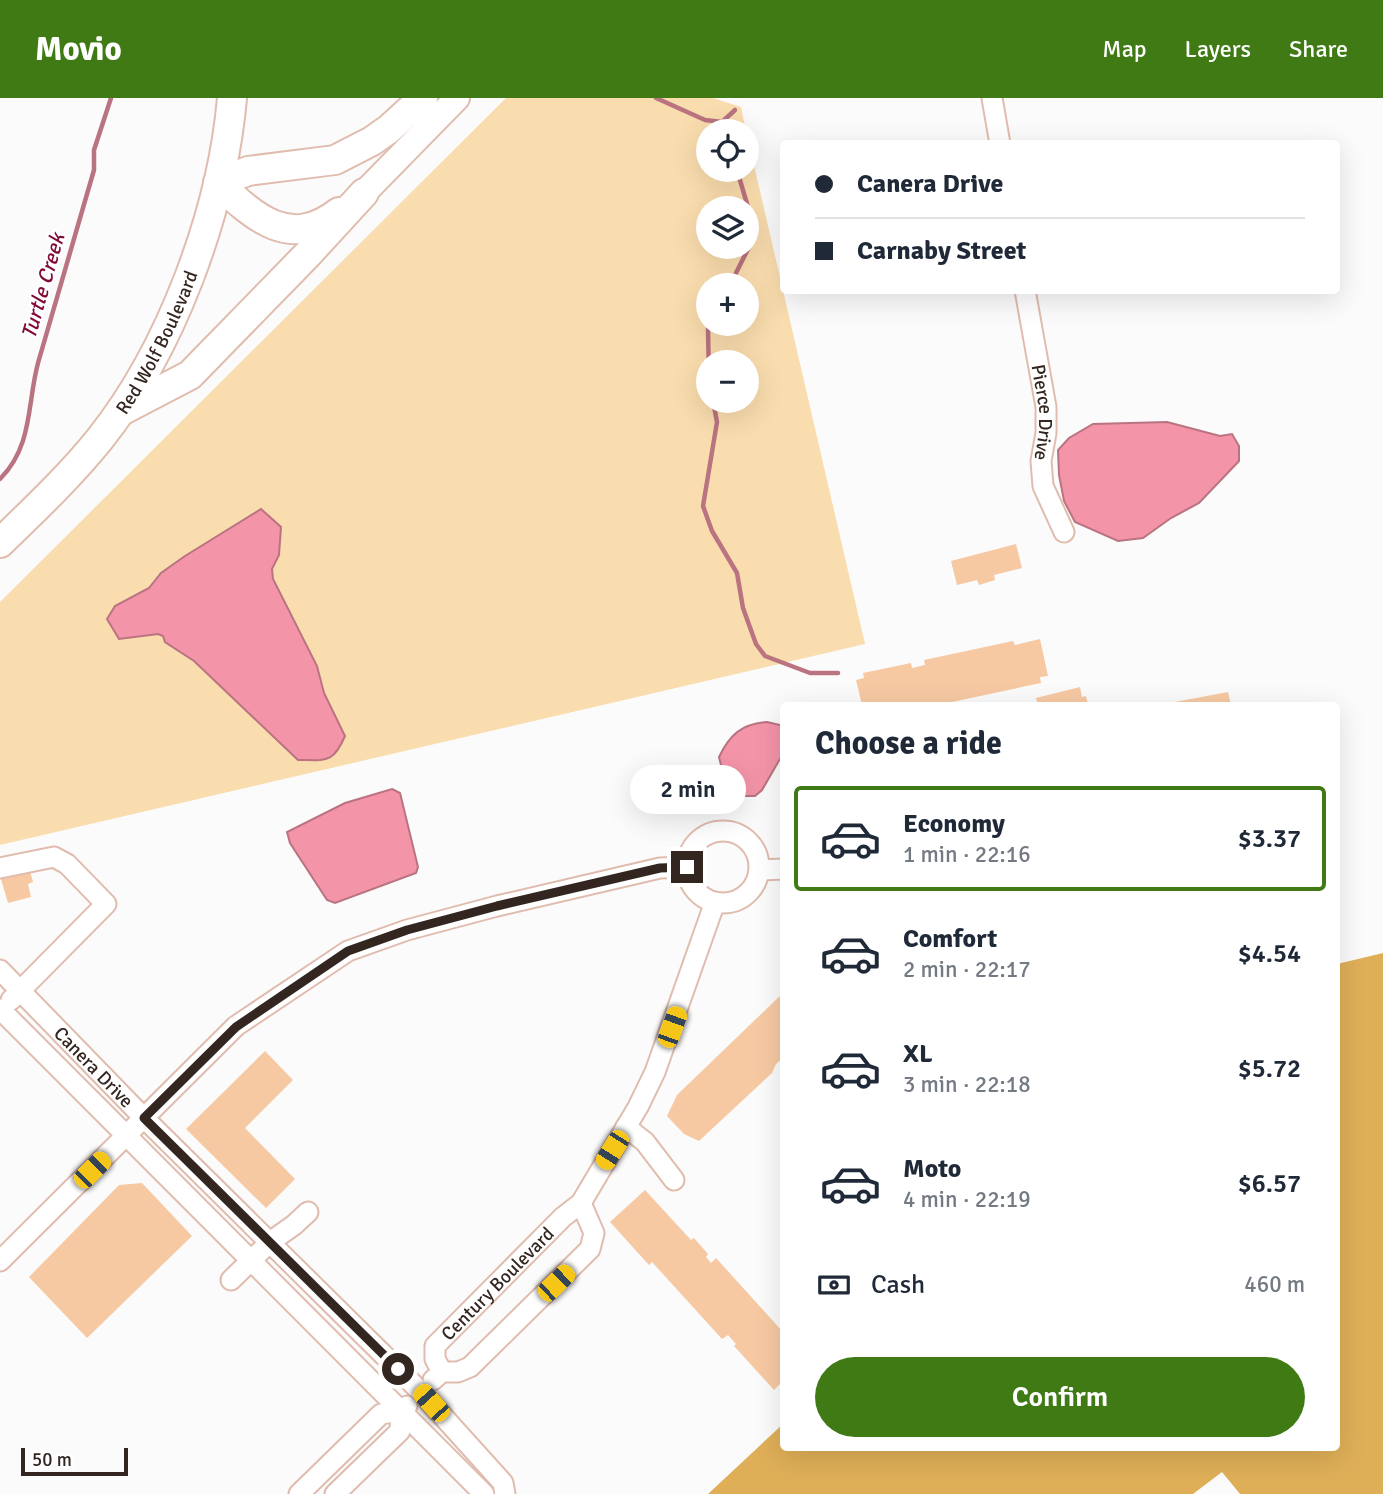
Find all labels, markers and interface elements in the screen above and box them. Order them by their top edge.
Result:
text: Movio [35,29,122,70]
text: Map [1102,34,1147,64]
text: Layers [1185,34,1251,64]
text: Share [1289,34,1348,64]
map controls [696,119,759,413]
button: locate [696,119,759,182]
text: Canera Drive [857,168,1003,200]
button: layers [696,196,759,259]
water label: Turtle Creek [16,228,71,342]
text: Carnaby Street [857,235,1026,267]
street label: Red Wolf Boulevard [111,268,204,419]
button: + [696,273,759,336]
button: − [696,350,759,413]
street label: Pierce Drive [1026,362,1057,462]
text: Choose a ride [815,724,1002,763]
callout: 2 min [629,766,745,814]
text: 2 min [660,775,716,804]
icon: car [819,807,882,870]
text: Economy [903,808,1005,840]
text: $3.37 [1238,823,1301,855]
text: 1 min · 22:16 [903,840,1031,869]
route end [671,851,703,883]
icon: car [819,922,882,985]
text: Comfort [903,923,997,955]
text: $4.54 [1238,938,1301,970]
text: 2 min · 22:17 [903,955,1031,984]
car [655,1004,690,1050]
street label: Canera Drive [49,1022,138,1113]
icon: car [819,1037,882,1100]
text: XL [903,1038,933,1070]
text: $5.72 [1238,1053,1301,1085]
text: 3 min · 22:18 [903,1070,1031,1099]
car [592,1127,633,1173]
car [70,1148,115,1192]
icon: car [819,1152,882,1215]
text: Moto [903,1153,961,1185]
text: $6.57 [1238,1168,1301,1200]
text: 4 min · 22:19 [903,1185,1031,1214]
street label: Century Boulevard [436,1222,559,1346]
car [534,1261,579,1305]
icon: cash [815,1266,853,1304]
text: Cash [871,1269,925,1301]
text: 460 m [1244,1270,1305,1299]
route start [382,1353,414,1385]
button: Confirm [815,1357,1305,1437]
car [410,1380,453,1426]
scale bar [21,1445,128,1477]
text: 50 m [32,1448,72,1472]

